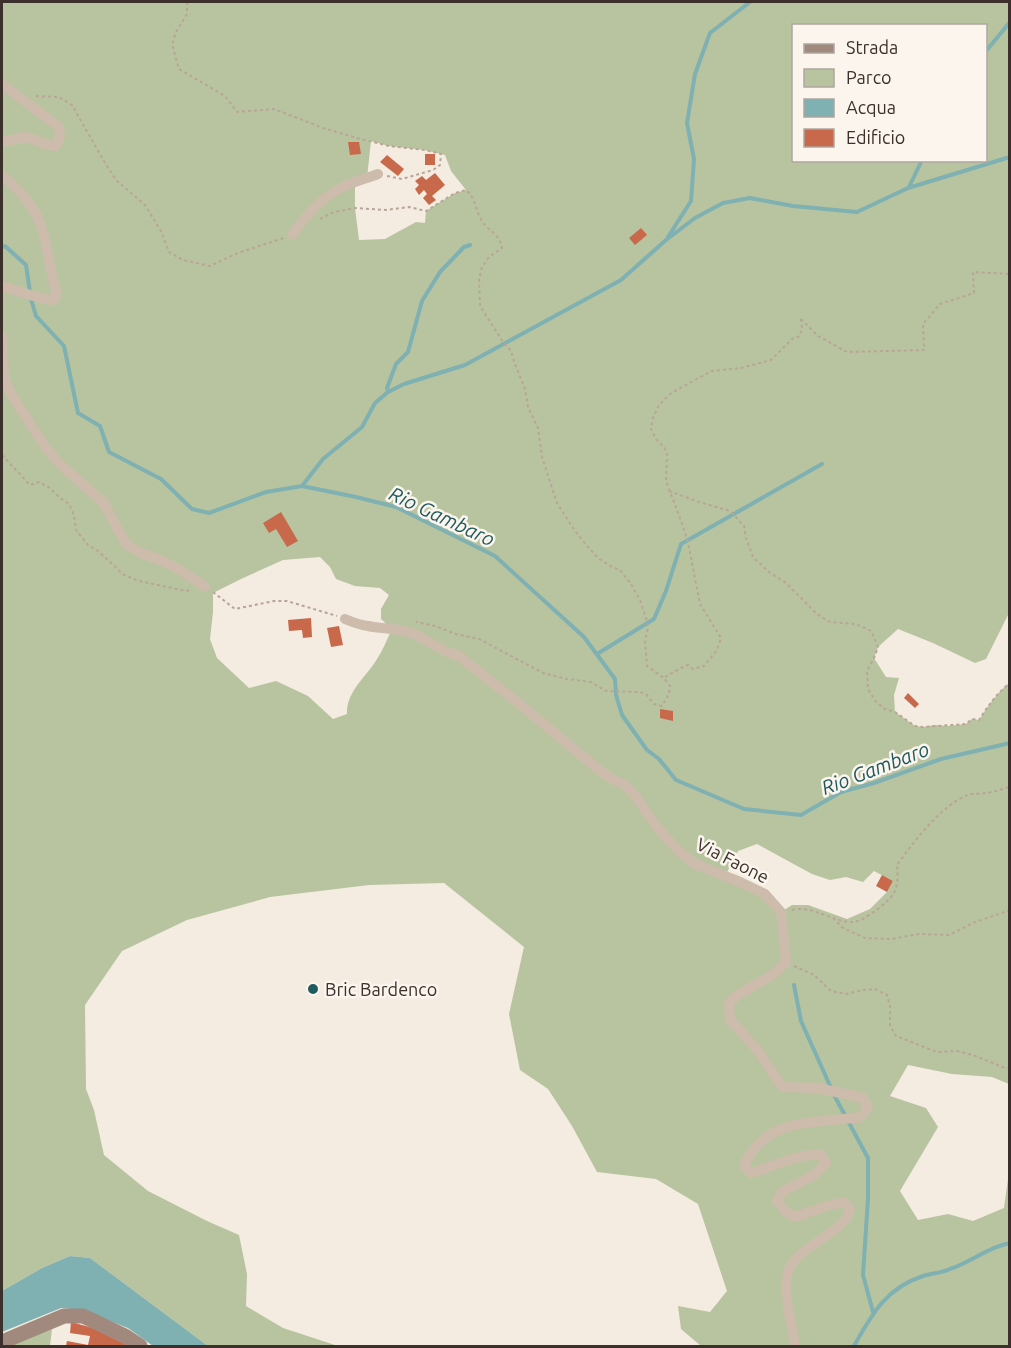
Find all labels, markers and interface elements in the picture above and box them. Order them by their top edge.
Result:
legend [792,24,987,162]
text: Strada [846,37,898,57]
text: Parco [846,67,892,87]
text: Acqua [846,97,896,117]
text: Edificio [846,127,905,147]
water label: Rio Gambaro [386,482,498,550]
water label: Rio Gambaro [818,737,932,799]
street label: Via Faone [693,833,773,887]
place label: Bric Bardenco [325,979,437,999]
marker: Bric Bardenco [306,982,320,996]

